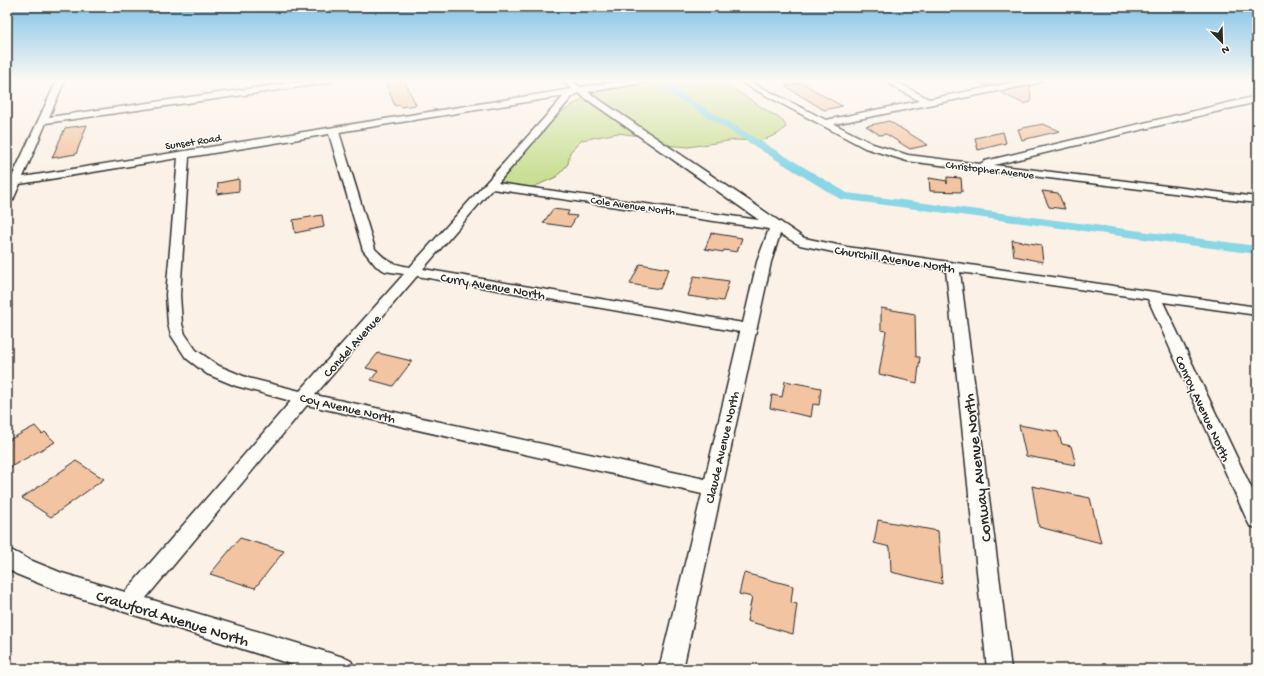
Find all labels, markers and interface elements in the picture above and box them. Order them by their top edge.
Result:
north arrow [1202,22,1242,62]
text: N [1219,42,1231,56]
street label: Sunset Road [165,132,224,153]
street label: Christopher Avenue [945,160,1035,182]
street label: Cole Avenue North [590,195,676,219]
street label: Churchill Avenue North [833,244,956,277]
street label: Curry Avenue North [439,271,546,304]
street label: Condel Avenue [321,312,385,381]
street label: Conroy Avenue North [1171,354,1233,464]
street label: Claude Avenue North [703,390,744,505]
street label: Coy Avenue North [298,391,397,428]
street label: Conway Avenue North [961,392,998,543]
street label: Crawford Avenue North [93,588,251,653]

